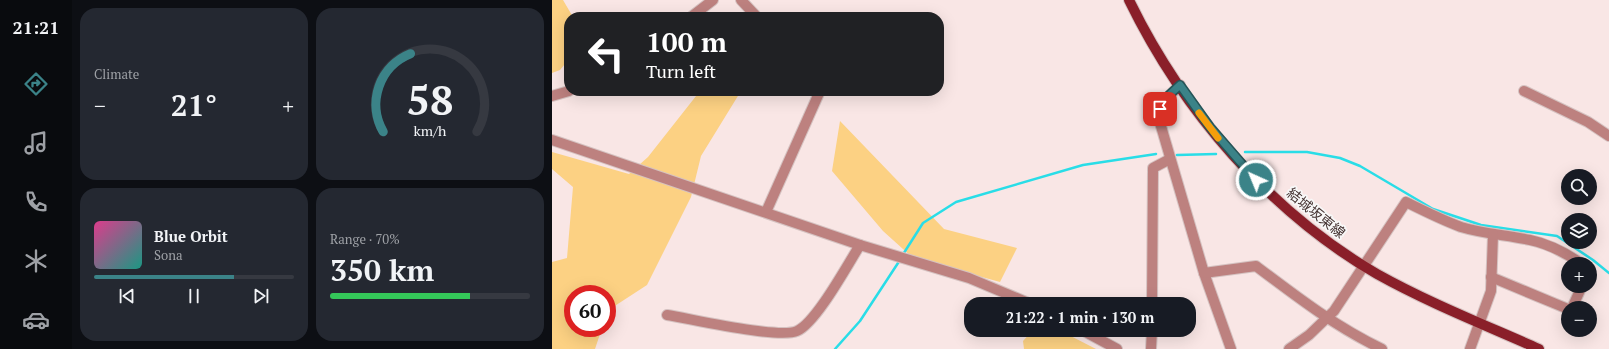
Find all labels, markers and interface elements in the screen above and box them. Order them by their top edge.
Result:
text: 21:21 [13,15,59,39]
text: 100 m [646,23,727,60]
icon: left [580,28,632,80]
text: Turn left [646,59,716,83]
text: Climate [94,65,139,83]
icon: directions [22,70,50,98]
text: 58 [406,72,454,127]
text: 21° [171,85,217,125]
text: − [94,91,106,120]
text: + [282,91,294,120]
pin [1143,92,1177,126]
icon: arrive [1149,98,1171,120]
text: km/h [414,120,447,139]
icon: music [22,129,50,157]
position arrow [1235,159,1277,201]
map controls [1561,169,1597,337]
button: search [1561,169,1597,205]
street label: 結城坂東線 [1283,183,1349,242]
icon: phone [22,188,50,216]
button: layers [1561,213,1597,249]
text: Blue Orbit [154,226,228,246]
text: Range · 70% [330,230,400,248]
text: Sona [154,246,182,264]
icon: climate [22,247,50,275]
text: 350 km [330,250,434,290]
button: + [1561,257,1597,293]
icon: previous [116,285,138,307]
icon: pause [183,285,205,307]
icon: next [250,285,272,307]
speed limit sign: 60 [564,285,616,337]
button: − [1561,301,1597,337]
icon: car [22,306,50,334]
text: 21:22 · 1 min · 130 m [1006,307,1154,327]

